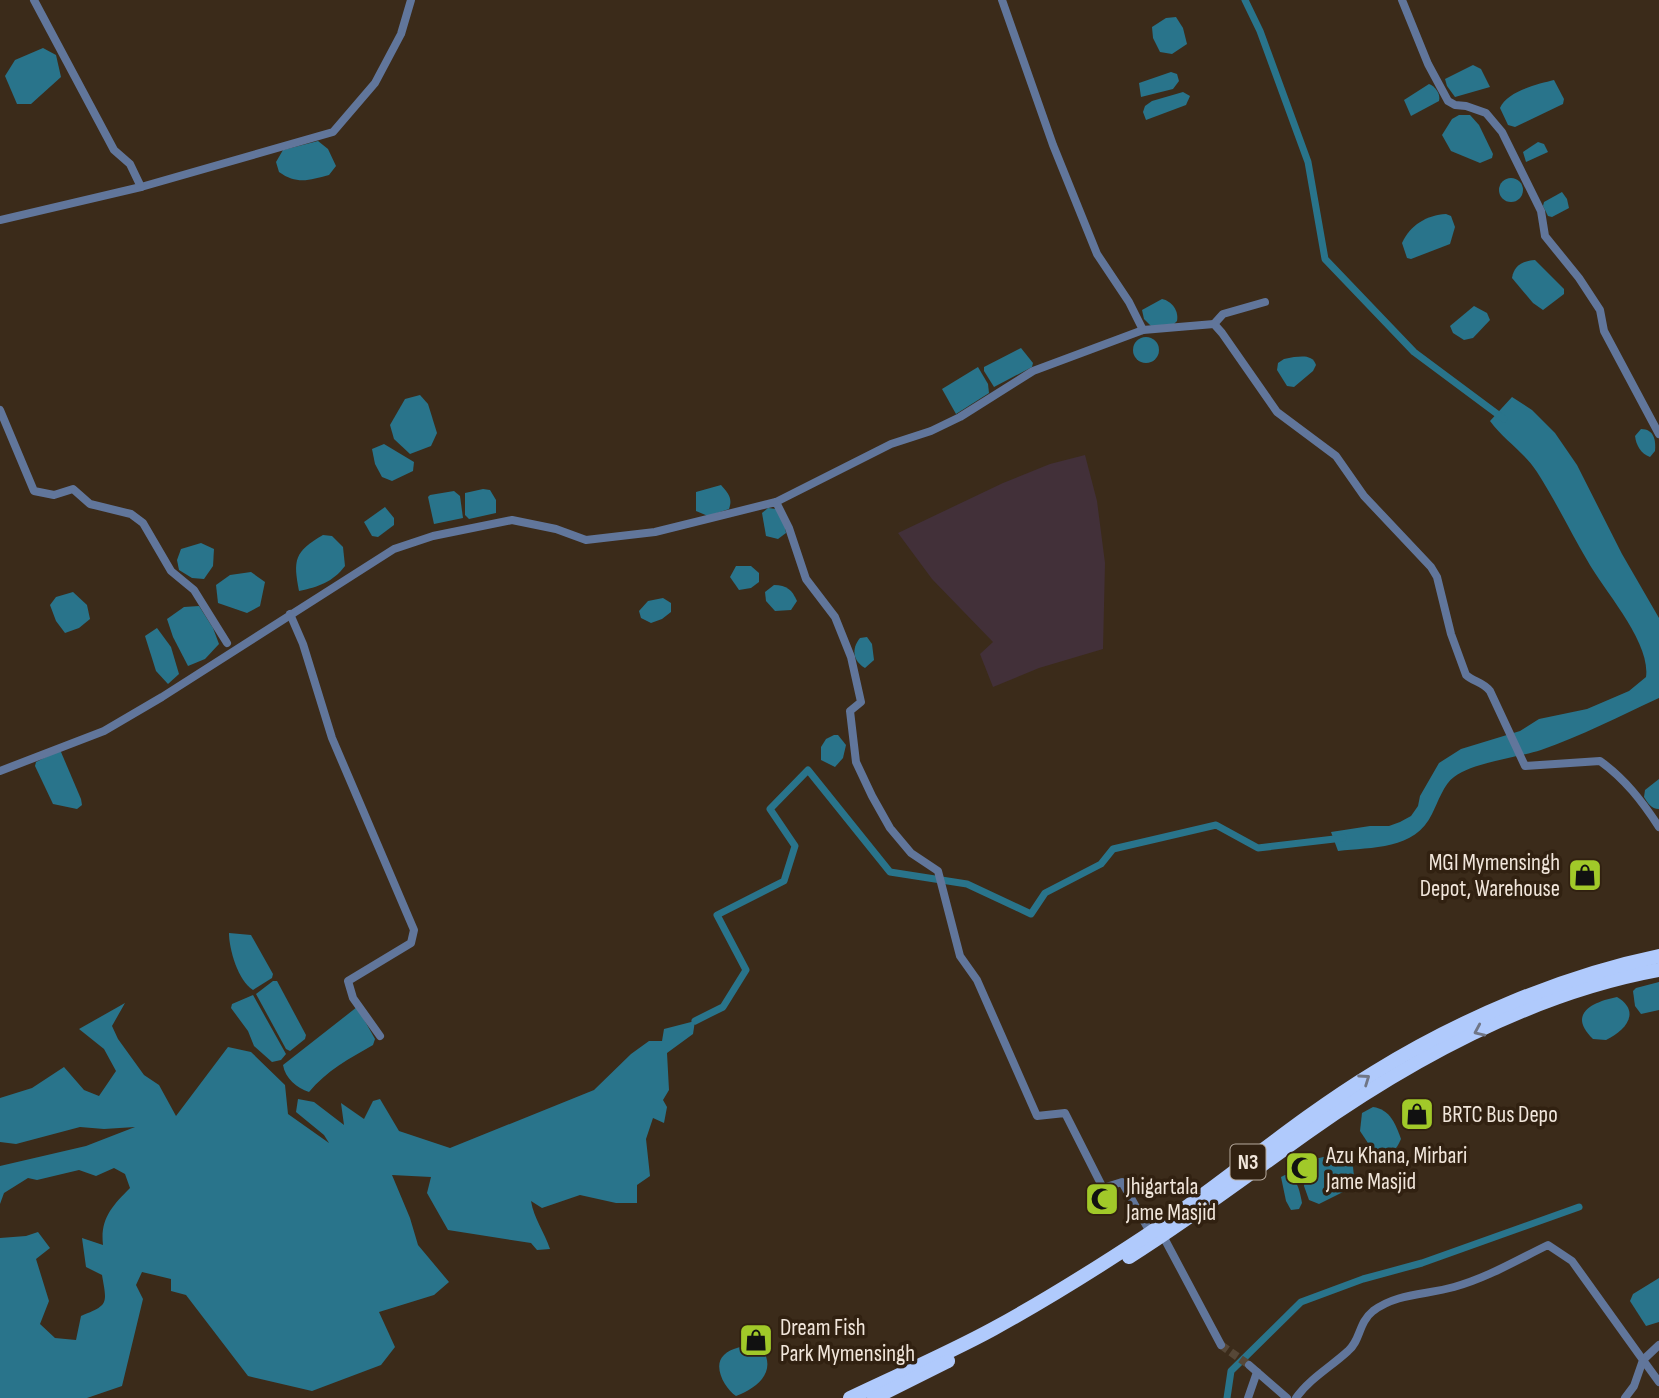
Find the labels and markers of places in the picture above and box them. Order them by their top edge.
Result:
place label: MGI Mymensingh Depot, Warehouse [1420,849,1560,903]
shop icon: MGI Mymensingh Depot, Warehouse [1566,856,1604,894]
shop icon: BRTC Bus Depo [1398,1095,1436,1133]
place label: BRTC Bus Depo [1442,1101,1558,1129]
place label: Azu Khana, Mirbari Jame Masjid [1325,1142,1467,1196]
mosque icon: Azu Khana, Mirbari Jame Masjid [1283,1149,1321,1187]
place label: Jhigartala Jame Masjid [1125,1173,1216,1227]
mosque icon: Jhigartala Jame Masjid [1083,1180,1121,1218]
place label: Dream Fish Park Mymensingh [780,1314,915,1368]
shop icon: Dream Fish Park Mymensingh [737,1321,775,1359]

